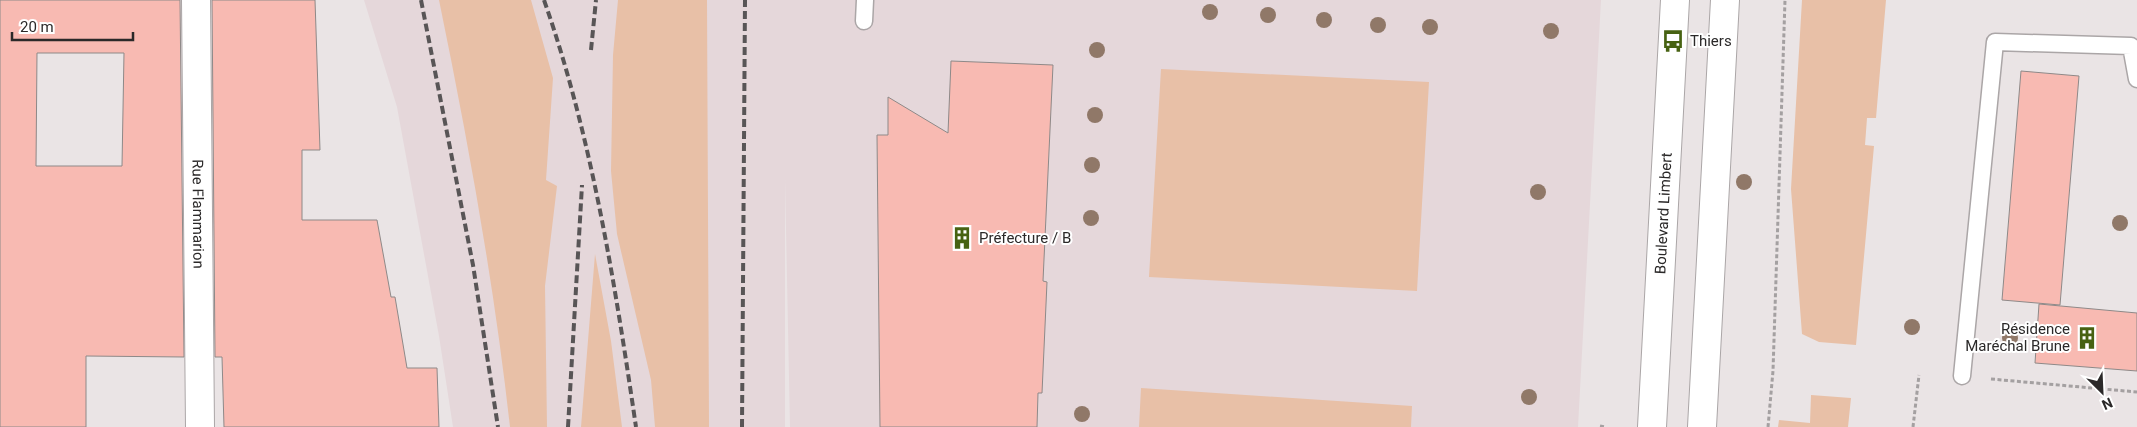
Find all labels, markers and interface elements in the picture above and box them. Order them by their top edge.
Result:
scale bar [12,10,134,42]
text: 20 m [20,18,54,36]
bus stop icon: Thiers [1660,28,1686,54]
place label: Thiers [1690,32,1732,50]
street label: Boulevard Limbert [1651,152,1676,275]
street label: Rue Flammarion [188,159,208,269]
building icon: Préfecture / B [949,225,975,251]
place label: Préfecture / B [979,229,1071,247]
place label: Résidence Maréchal Brune [1965,320,2070,355]
building icon: Résidence Maréchal Brune [2074,325,2100,351]
north arrow [2077,367,2127,417]
text: N [2100,395,2115,413]

